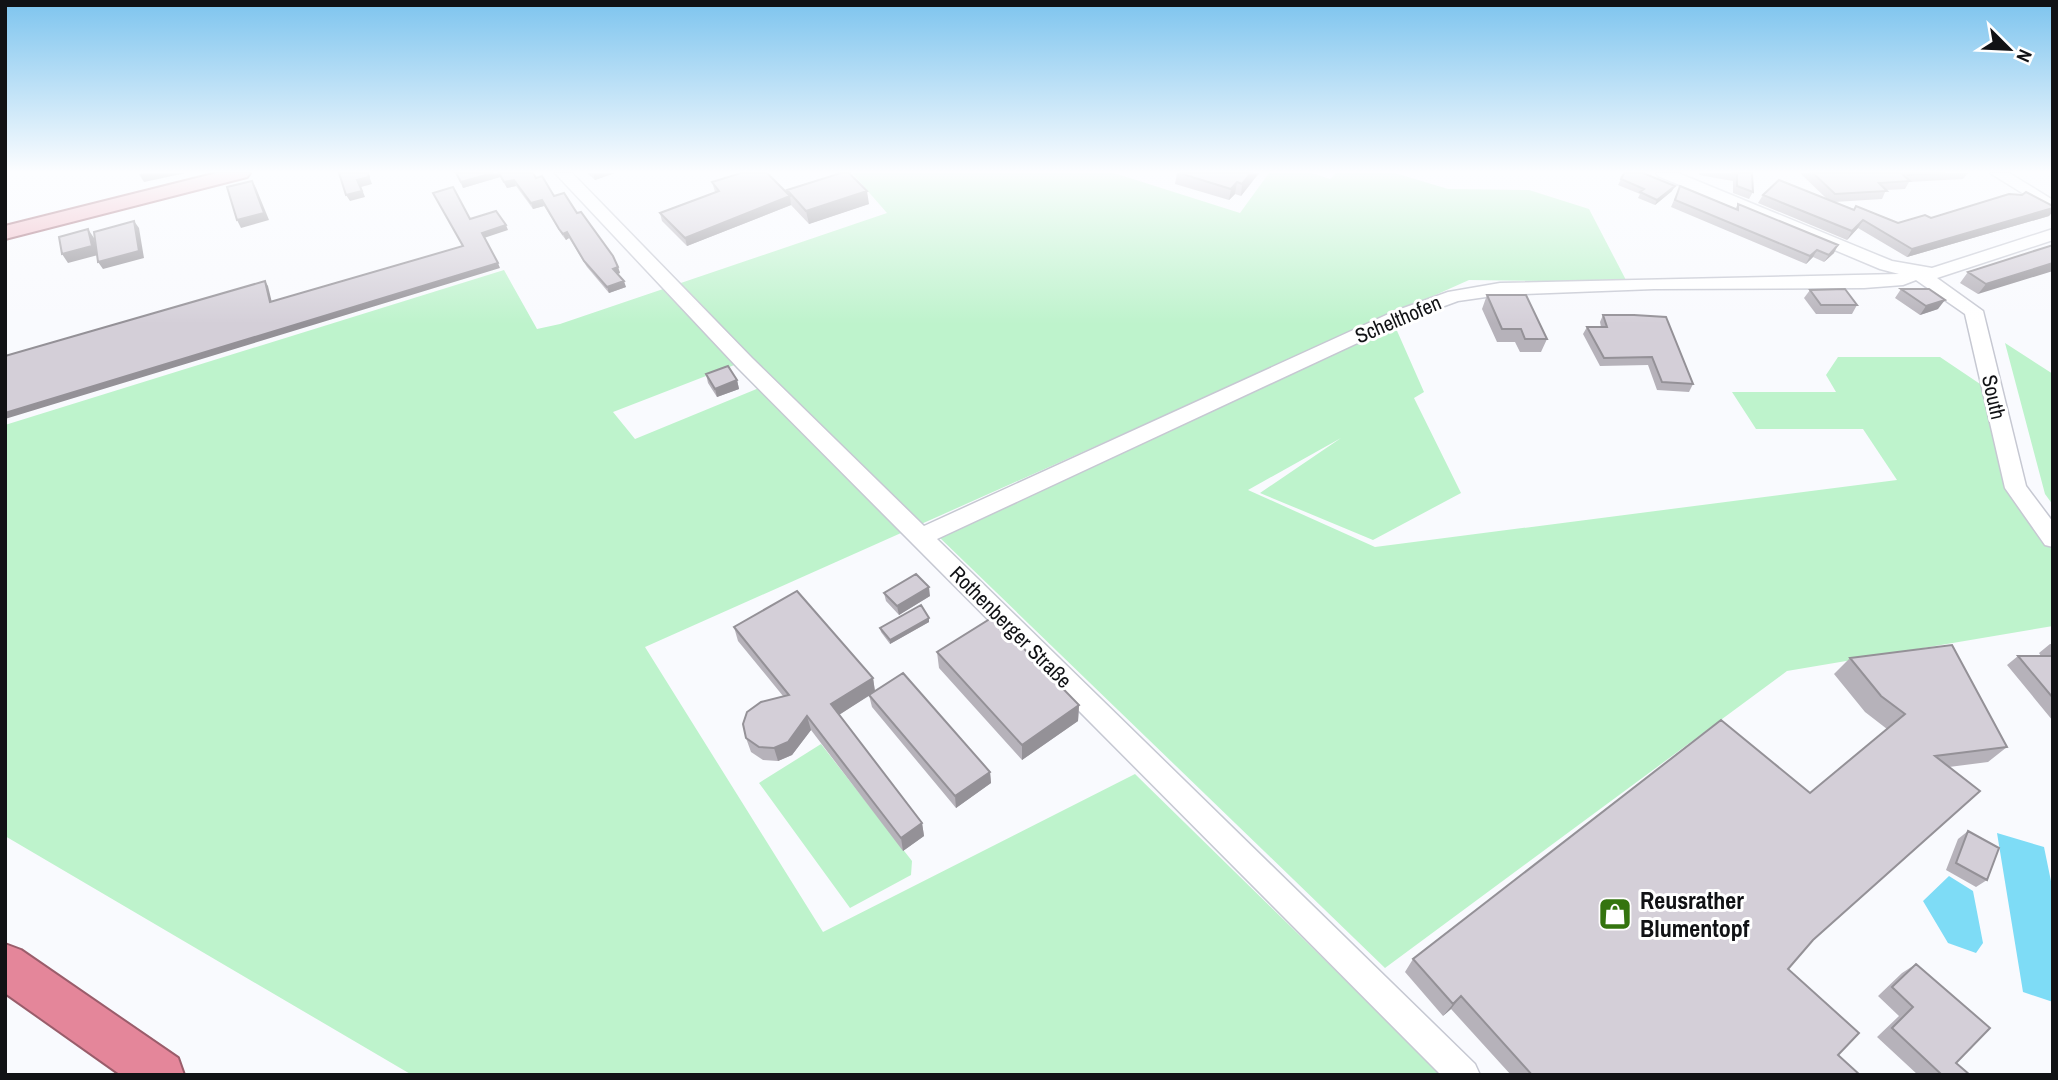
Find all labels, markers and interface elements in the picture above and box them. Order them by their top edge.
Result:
north arrow [1974,14,2044,84]
text: N [2010,45,2039,66]
street label: Schelthofen [1350,288,1446,350]
street label: South [1975,372,2013,422]
street label: Rothenberger Straße [944,560,1078,694]
place label: Reusrather Blumentopf [1640,884,1750,944]
shop icon: Reusrather Blumentopf [1596,895,1634,933]

